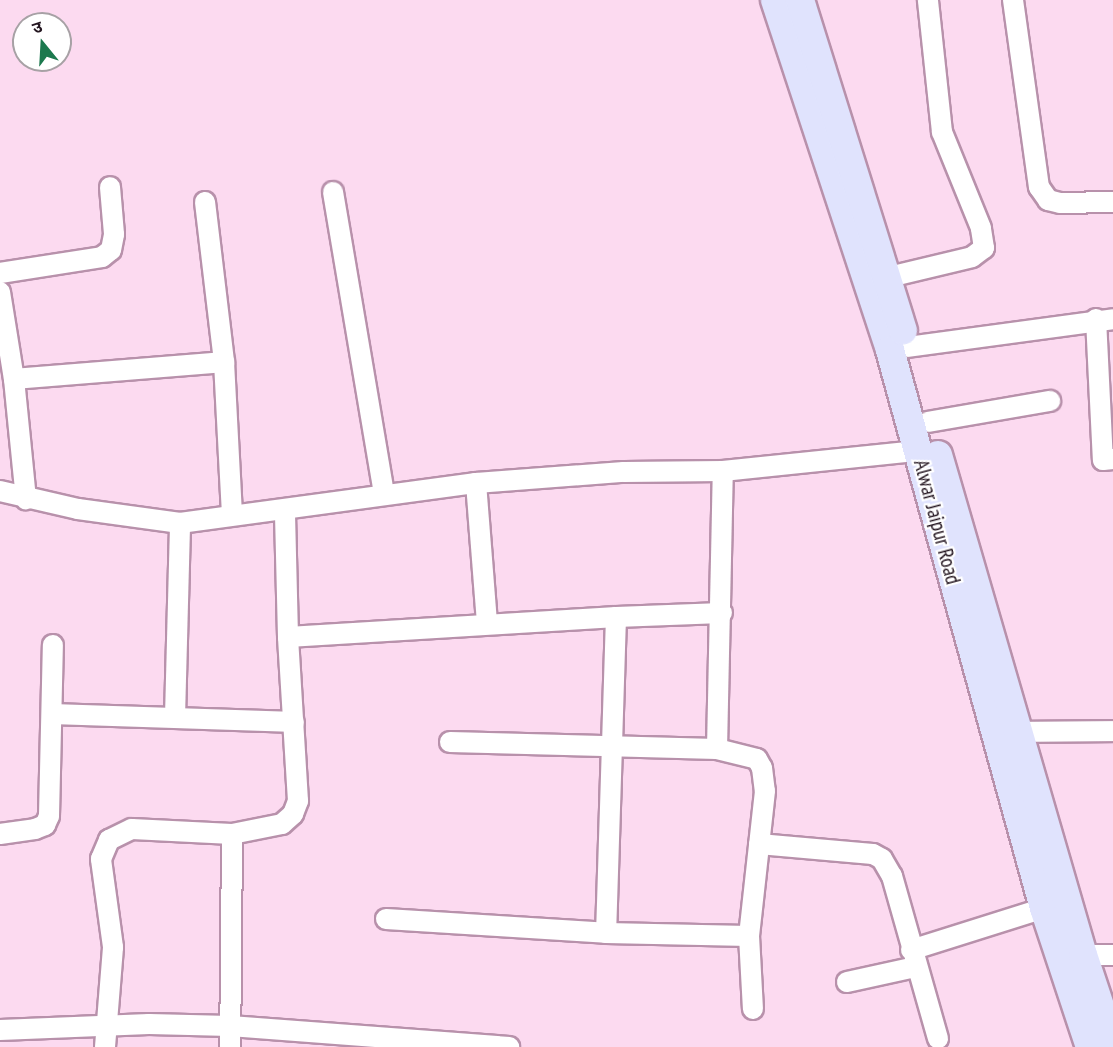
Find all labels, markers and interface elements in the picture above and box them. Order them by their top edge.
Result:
north arrow [12,12,72,72]
text: उ [30,16,45,38]
street label: Alwar Jaipur Road [908,457,966,587]

